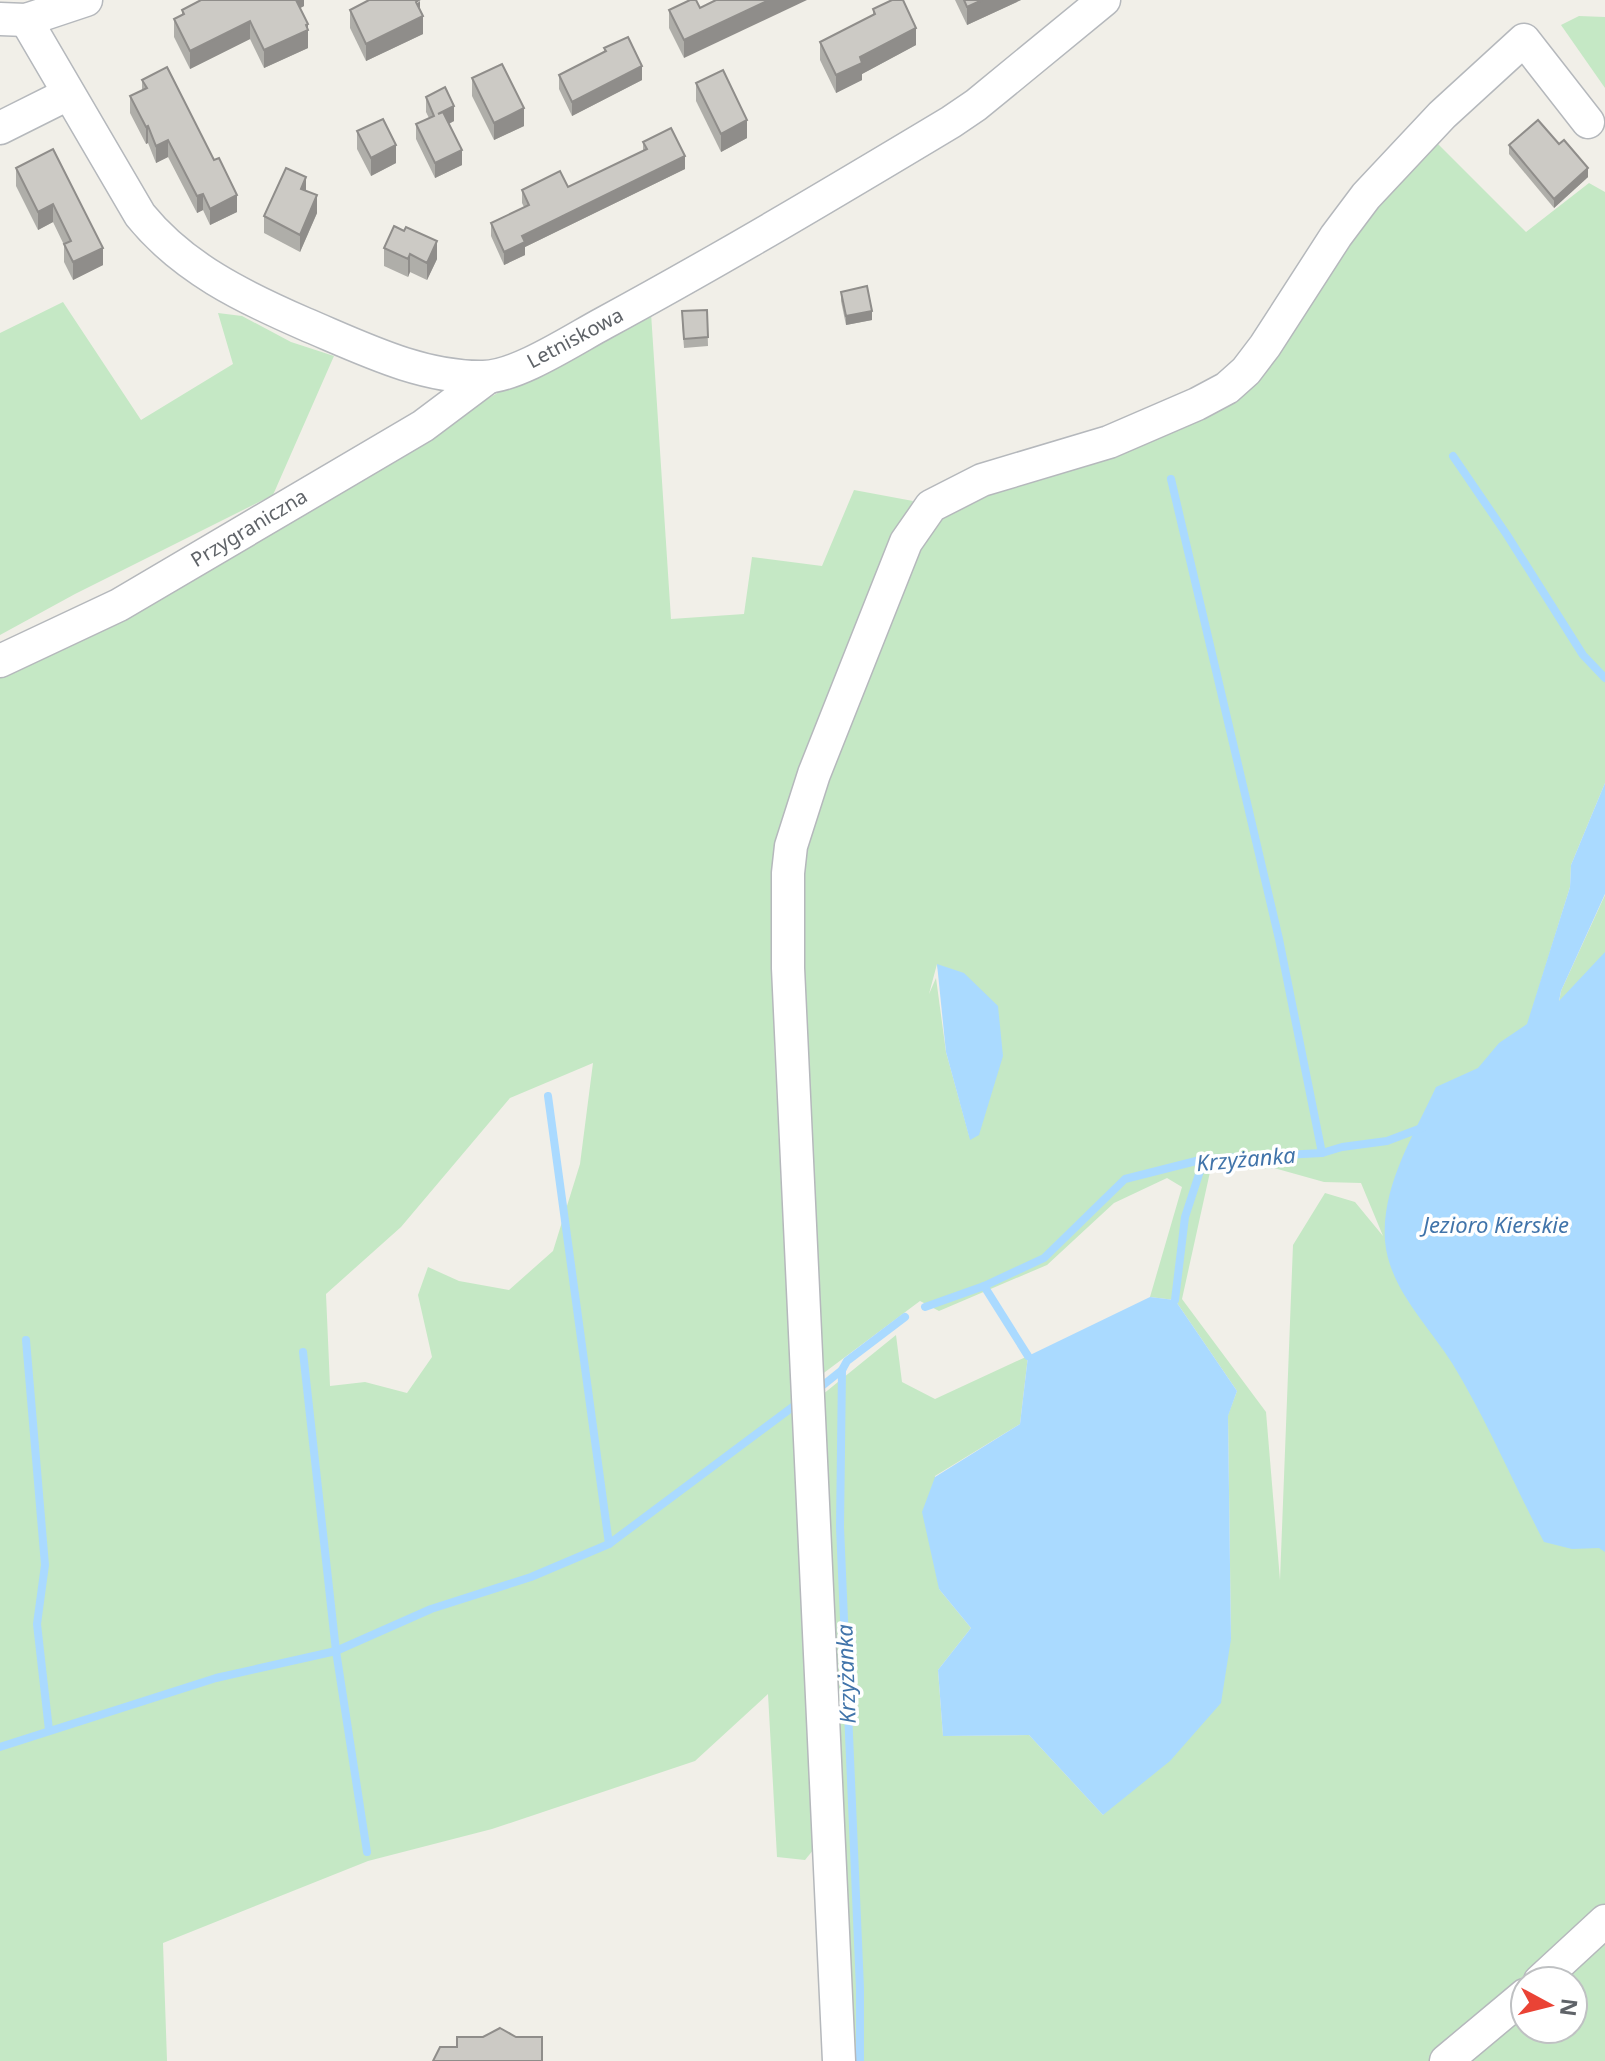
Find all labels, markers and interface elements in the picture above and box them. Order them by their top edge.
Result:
street label: Letniskowa [522,301,628,374]
street label: Przygraniczna [185,482,312,573]
water label: Krzyżanka [1195,1139,1297,1177]
water label: Jezioro Kierskie [1419,1209,1569,1239]
water label: Krzyżanka [828,1623,862,1724]
north arrow [1509,1965,1589,2045]
text: N [1554,1997,1586,2018]

